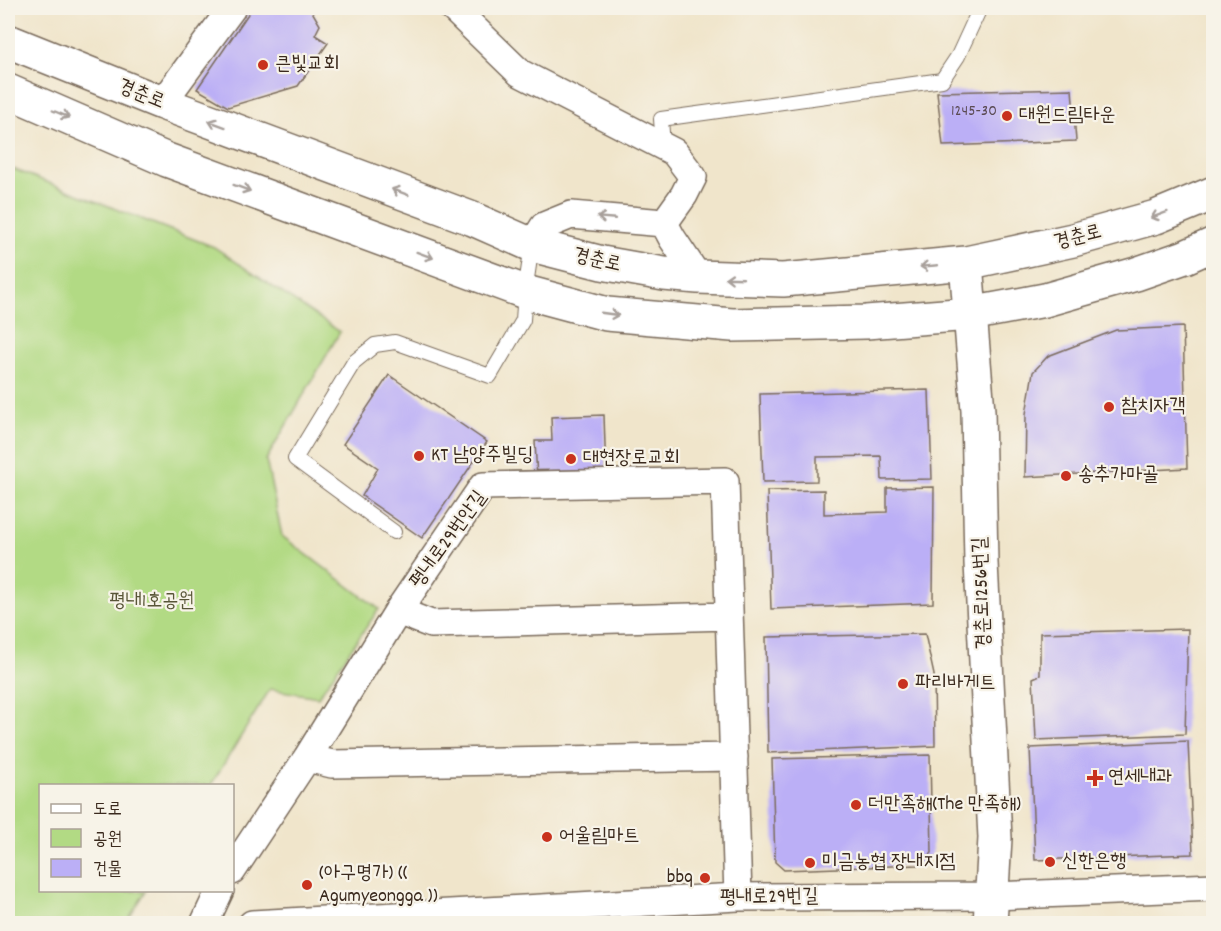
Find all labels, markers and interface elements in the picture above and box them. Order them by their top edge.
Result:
place label: 큰빛교회 [275,51,339,79]
marker: 큰빛교회 [256,58,270,72]
street label: 경춘로 [113,73,169,117]
house number: 1245-30 [951,100,997,123]
place label: 대원드림타운 [1019,102,1116,130]
one-way arrow [52,109,70,121]
marker: 대원드림타운 [1000,109,1014,123]
one-way arrow [208,118,227,129]
one-way arrow [232,183,251,194]
one-way arrow [391,186,409,197]
one-way arrow [1150,210,1169,221]
one-way arrow [597,212,617,223]
street label: 경춘로 [1051,219,1105,257]
street label: 경춘로 [570,242,624,280]
one-way arrow [415,251,434,262]
one-way arrow [919,261,939,272]
one-way arrow [725,273,745,284]
one-way arrow [600,308,620,319]
place label: 참치자객 [1121,393,1185,421]
marker: 참치자객 [1102,400,1116,414]
place label: KT 남양주빌딩 [431,442,533,470]
place label: 대현장로교회 [583,445,680,473]
marker: KT 남양주빌딩 [412,449,426,463]
marker: 대현장로교회 [564,452,578,466]
place label: 송추가마골 [1078,462,1158,490]
marker: 송추가마골 [1059,469,1073,483]
street label: 평내로29번안길 [404,485,494,595]
street label: 경춘로1256번길 [967,536,999,650]
park label: 평내1호공원 [110,588,194,616]
place label: 파리바게트 [915,670,995,698]
marker: 파리바게트 [896,677,910,691]
place label: 연세내과 [1108,764,1172,792]
marker: 연세내과 [1086,769,1104,787]
legend [39,784,234,892]
place label: 더만족해(The 만족해) [868,791,1021,819]
text: 도로 [93,798,122,823]
marker: 더만족해(The 만족해) [849,798,863,812]
place label: 어울림마트 [559,823,639,851]
text: 공원 [93,828,122,853]
marker: 어울림마트 [540,830,554,844]
place label: 신한은행 [1062,848,1126,876]
place label: 미금농협 장내지점 [822,849,955,877]
marker: 신한은행 [1043,855,1057,869]
marker: 미금농협 장내지점 [803,856,817,870]
text: 건물 [93,858,122,883]
place label: (아구명가) (( Agumyeongga )) [319,860,438,911]
place label: bbq [667,864,693,892]
marker: bbq [698,871,712,885]
marker: (아구명가) (( Agumyeongga )) [300,878,314,892]
street label: 평내로29번길 [720,883,818,913]

